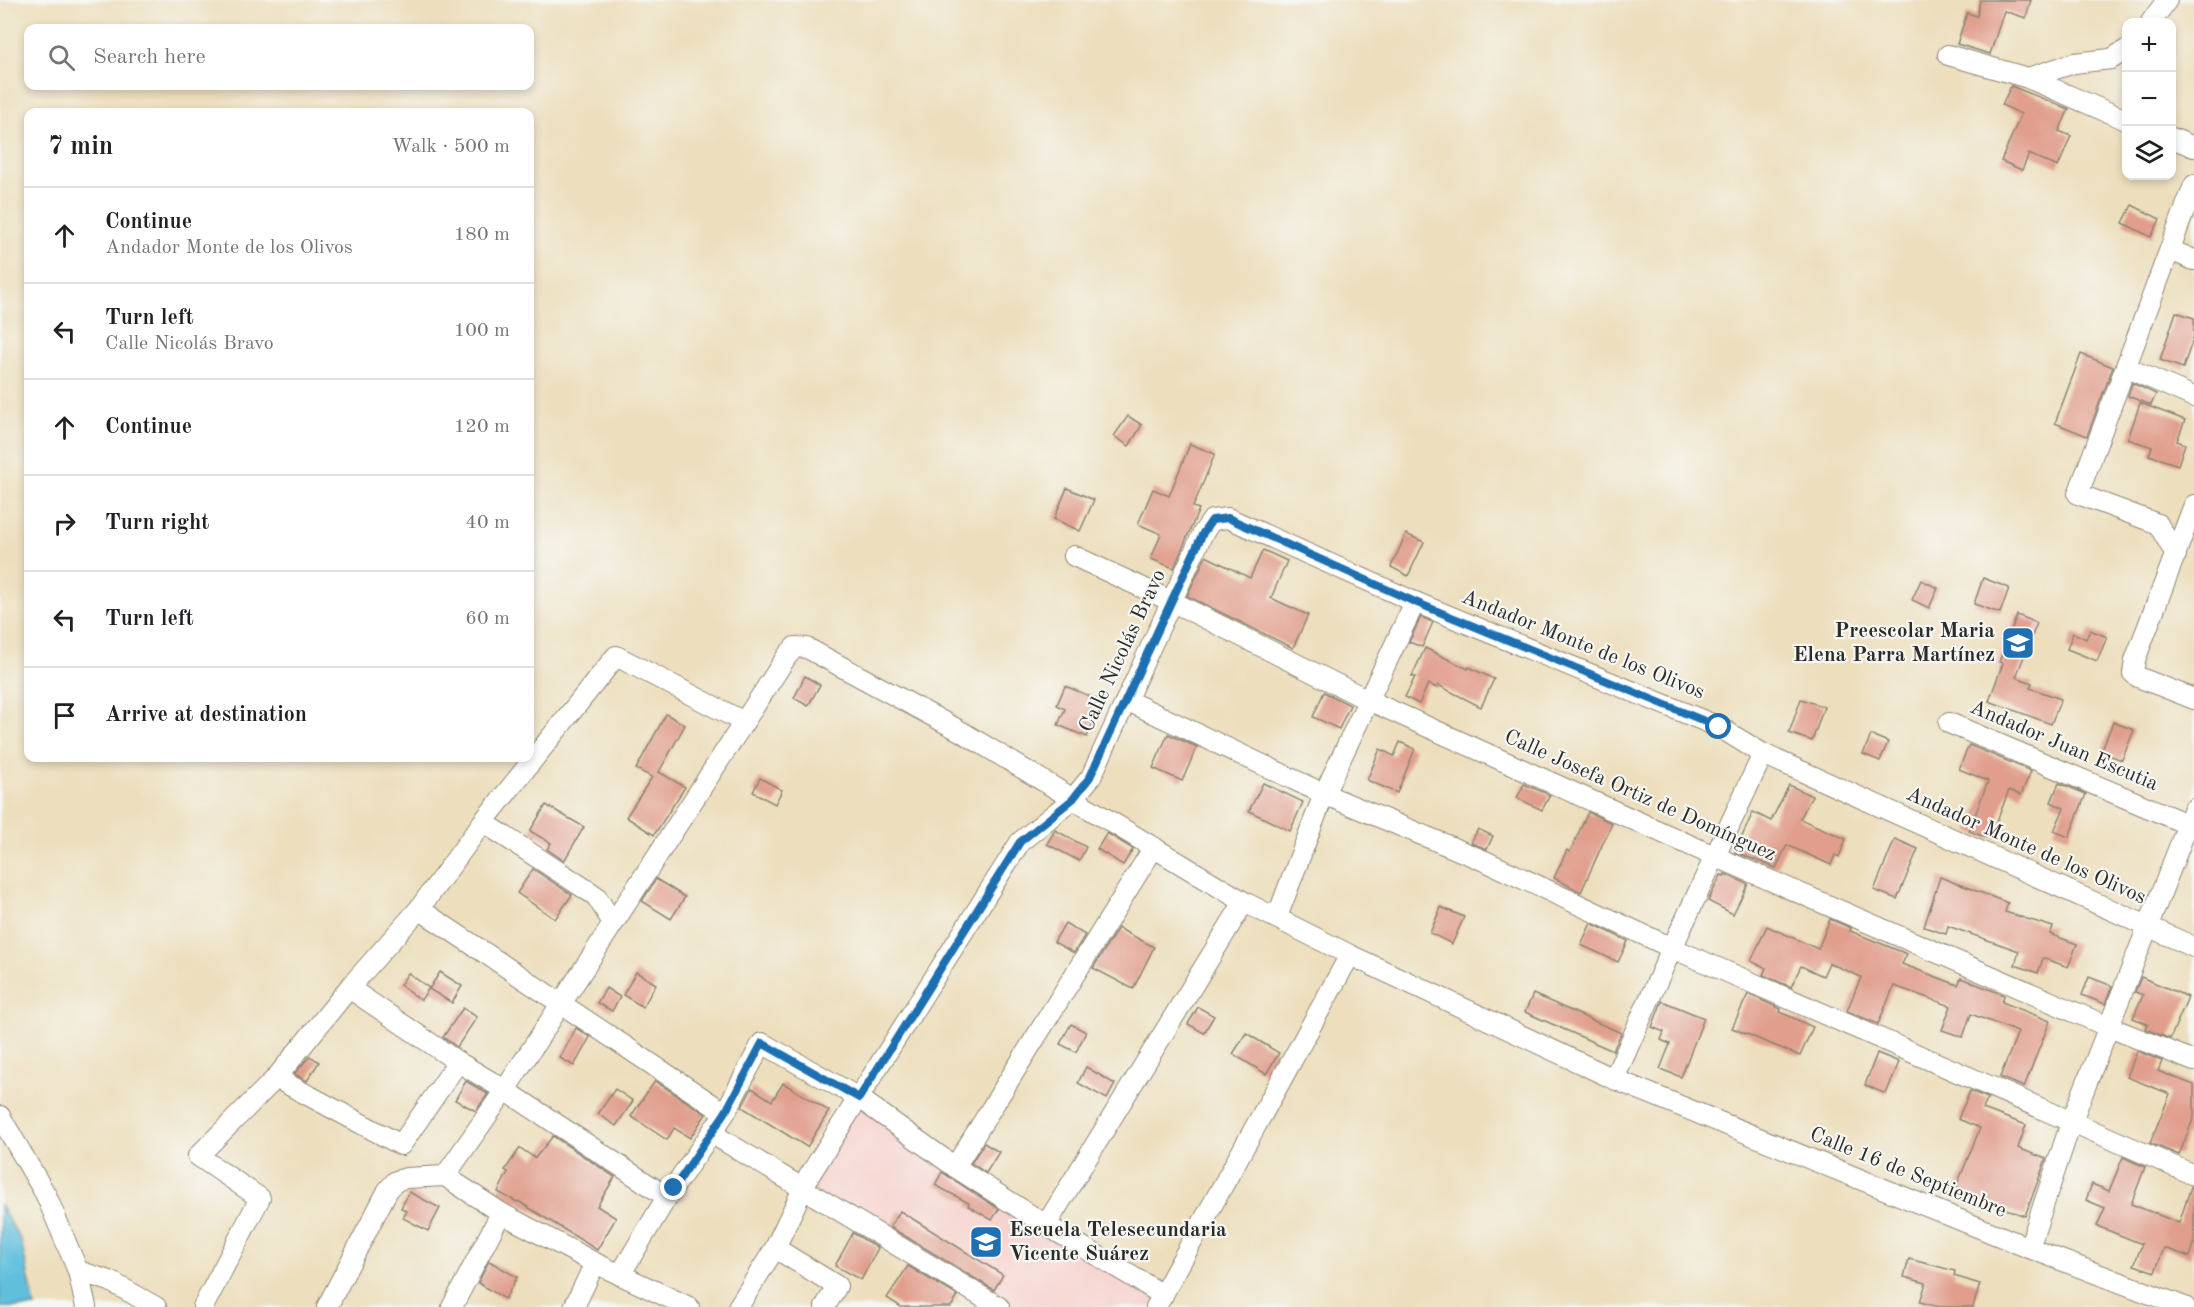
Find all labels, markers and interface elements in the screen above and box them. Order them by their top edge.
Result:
map controls [2122,18,2176,180]
button: + [2122,18,2176,72]
search box [24,24,534,90]
icon: search [45,41,78,74]
text: Search here [93,46,206,68]
button: − [2122,72,2176,126]
button: layers [2122,126,2176,180]
text: 7 min [48,134,113,160]
text: Walk · 500 m [391,137,510,157]
text: Continue [105,211,192,233]
icon: ahead [48,219,81,252]
text: 180 m [454,225,510,245]
text: Andador Monte de los Olivos [105,238,353,258]
text: Turn left [105,307,194,329]
icon: left [48,315,81,348]
text: 100 m [454,321,510,341]
text: Calle Nicolás Bravo [105,334,274,354]
icon: ahead [48,411,81,444]
text: Continue [105,416,192,438]
text: 120 m [454,417,510,437]
icon: right [48,507,81,540]
text: Turn right [105,512,209,534]
text: 40 m [465,513,510,533]
street label: Calle Nicolás Bravo [1076,566,1170,736]
street label: Andador Monte de los Olivos [1458,587,1708,703]
icon: left [48,603,81,636]
text: Turn left [105,608,194,630]
text: 60 m [465,609,510,629]
place label: Preescolar Maria Elena Parra Martínez [1793,621,1995,666]
school or university icon: Preescolar Maria Elena Parra Martínez [2000,625,2036,661]
street label: Andador Juan Escutia [1967,697,2161,795]
icon: arrive [48,699,81,732]
text: Arrive at destination [105,704,307,726]
route start [1705,713,1731,739]
street label: Calle Josefa Ortiz de Domínguez [1501,726,1779,866]
street label: Andador Monte de los Olivos [1903,784,2149,908]
street label: Calle 16 de Septiembre [1807,1124,2009,1222]
route end [660,1174,686,1200]
place label: Escuela Telesecundaria Vicente Suárez [1009,1220,1227,1265]
school or university icon: Escuela Telesecundaria Vicente Suárez [968,1224,1004,1260]

